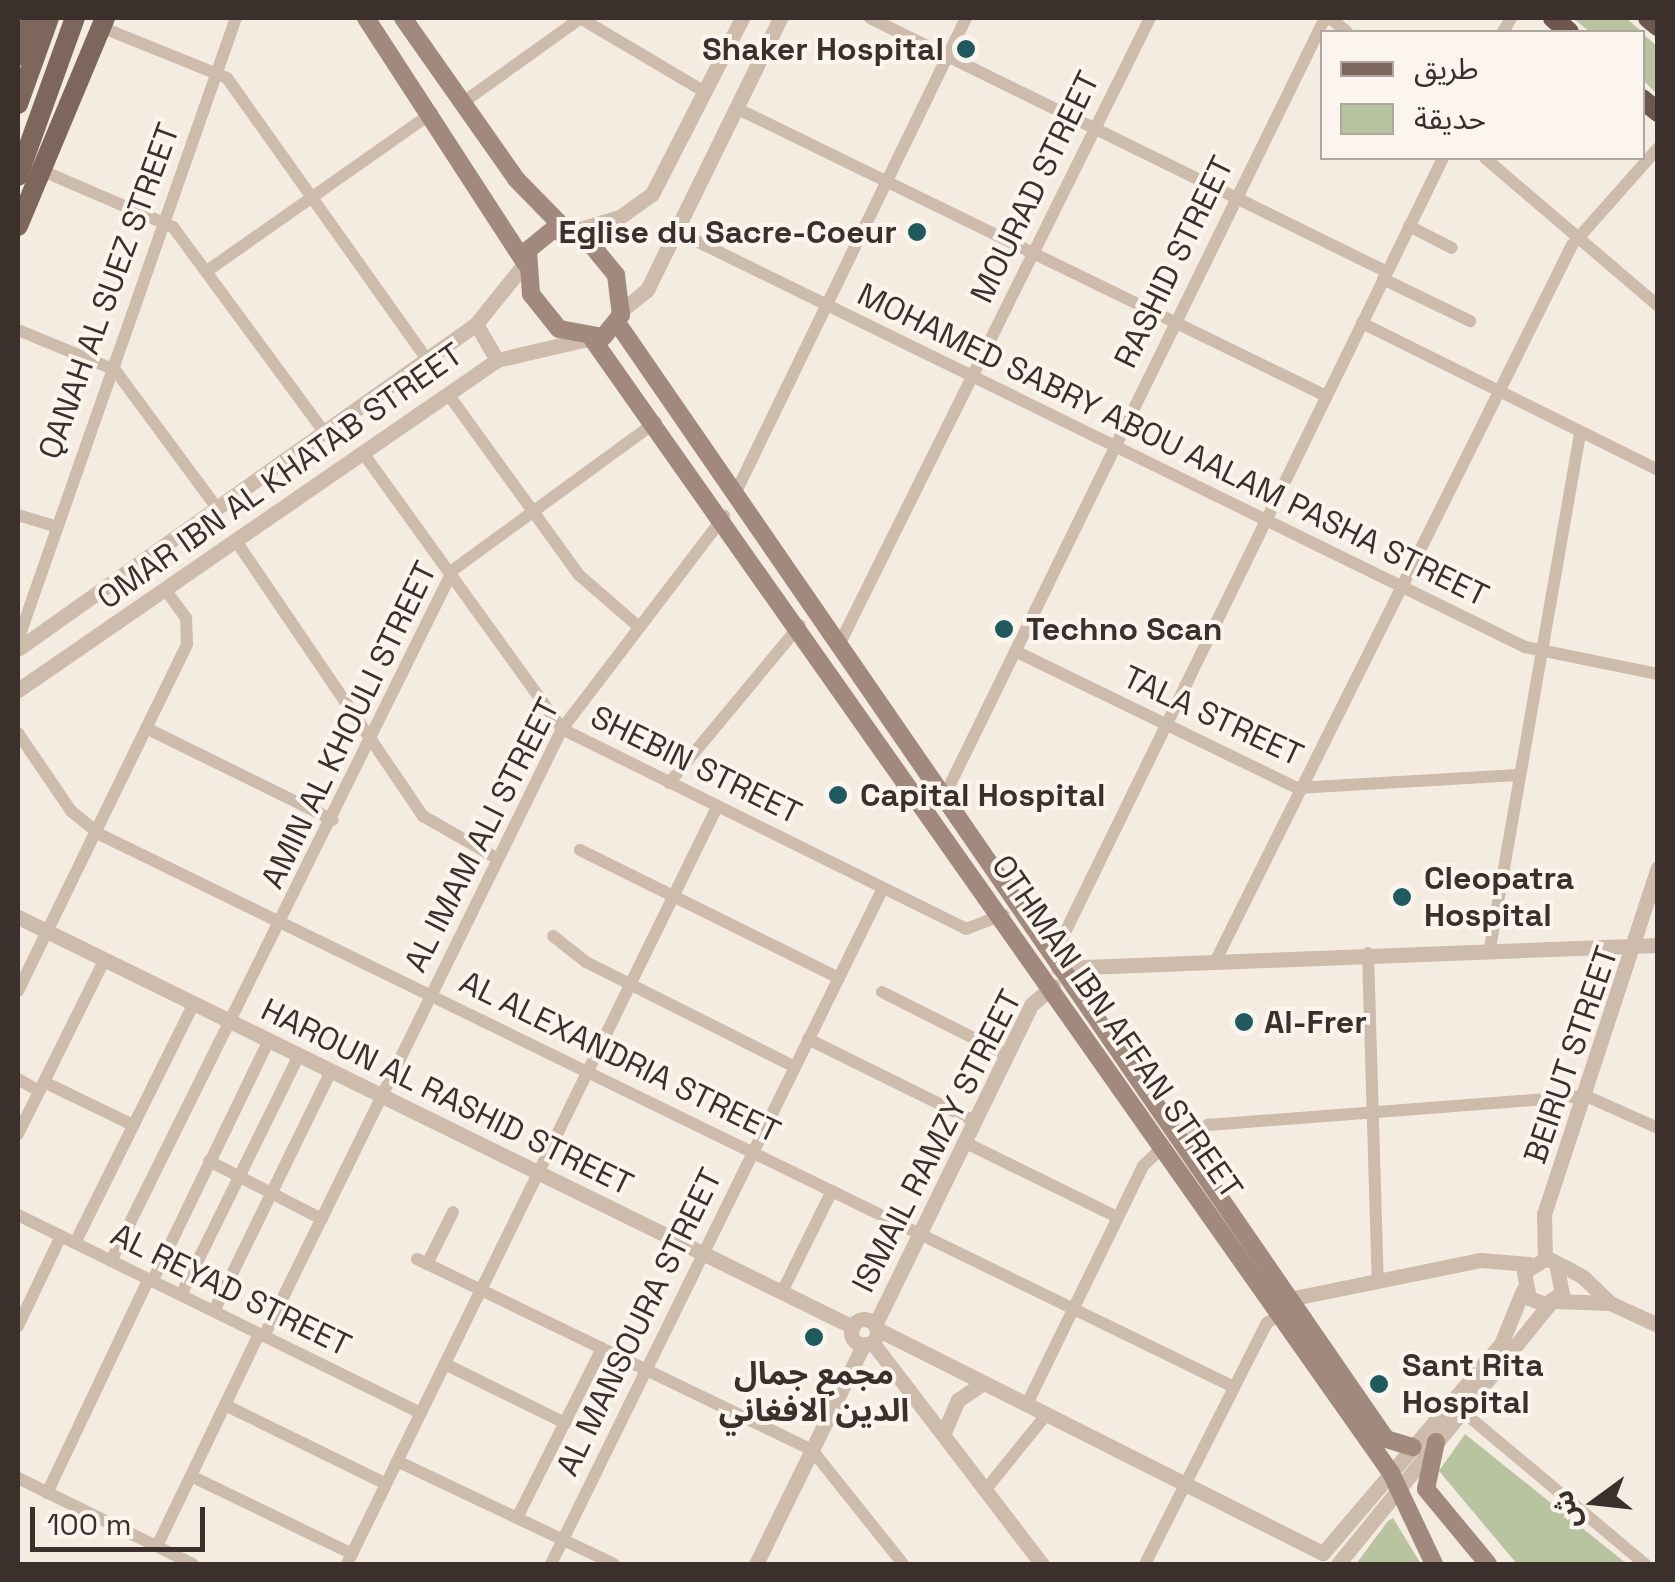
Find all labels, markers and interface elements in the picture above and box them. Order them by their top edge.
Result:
place label: Shaker Hospital [702,30,944,68]
legend [1320,30,1645,160]
marker: Shaker Hospital [953,36,979,62]
text: طريق [1414,49,1479,88]
street label: MOURAD STREET [962,65,1108,309]
text: حديقة [1414,99,1486,138]
street label: QANAH AL SUEZ STREET [30,117,188,465]
street label: RASHID STREET [1106,150,1242,374]
place label: Eglise du Sacre-Coeur [558,213,897,251]
marker: Eglise du Sacre-Coeur [906,221,928,243]
street label: MOHAMED SABRY ABOU AALAM PASHA STREET [851,275,1495,615]
street label: OMAR IBN AL KHATAB STREET [89,334,471,618]
street label: AMIN AL KHOULI STREET [253,555,445,895]
place label: Techno Scan [1026,610,1223,648]
marker: Techno Scan [991,616,1017,642]
street label: TALA STREET [1117,657,1309,775]
street label: AL IMAM ALI STREET [396,691,568,979]
street label: SHEBIN STREET [584,697,808,833]
place label: Capital Hospital [860,776,1106,814]
marker: Capital Hospital [825,782,851,808]
street label: OTHMAN IBN AFFAN STREET [983,847,1251,1207]
place label: Cleopatra Hospital [1424,860,1574,935]
marker: Cleopatra Hospital [1389,884,1415,910]
street label: BEIRUT STREET [1516,941,1626,1169]
street label: AL ALEXANDRIA STREET [453,962,787,1152]
street label: ISMAIL RAMZY STREET [844,983,1030,1299]
street label: HAROUN AL RASHID STREET [254,990,640,1204]
place label: Al-Frer [1264,1003,1367,1041]
marker: Al-Frer [1233,1011,1255,1033]
street label: AL MANSOURA STREET [548,1162,730,1482]
street label: AL REYAD STREET [104,1215,358,1365]
marker: مجمع جمال الدين الافغاني [801,1324,827,1350]
place label: Sant Rita Hospital [1402,1347,1544,1422]
place label: مجمع جمال الدين الافغاني [719,1355,909,1430]
marker: Sant Rita Hospital [1366,1371,1392,1397]
north arrow [1545,1452,1645,1552]
scale bar [35,1487,210,1549]
text: ش [1544,1487,1588,1533]
text: 100 m [47,1505,132,1544]

